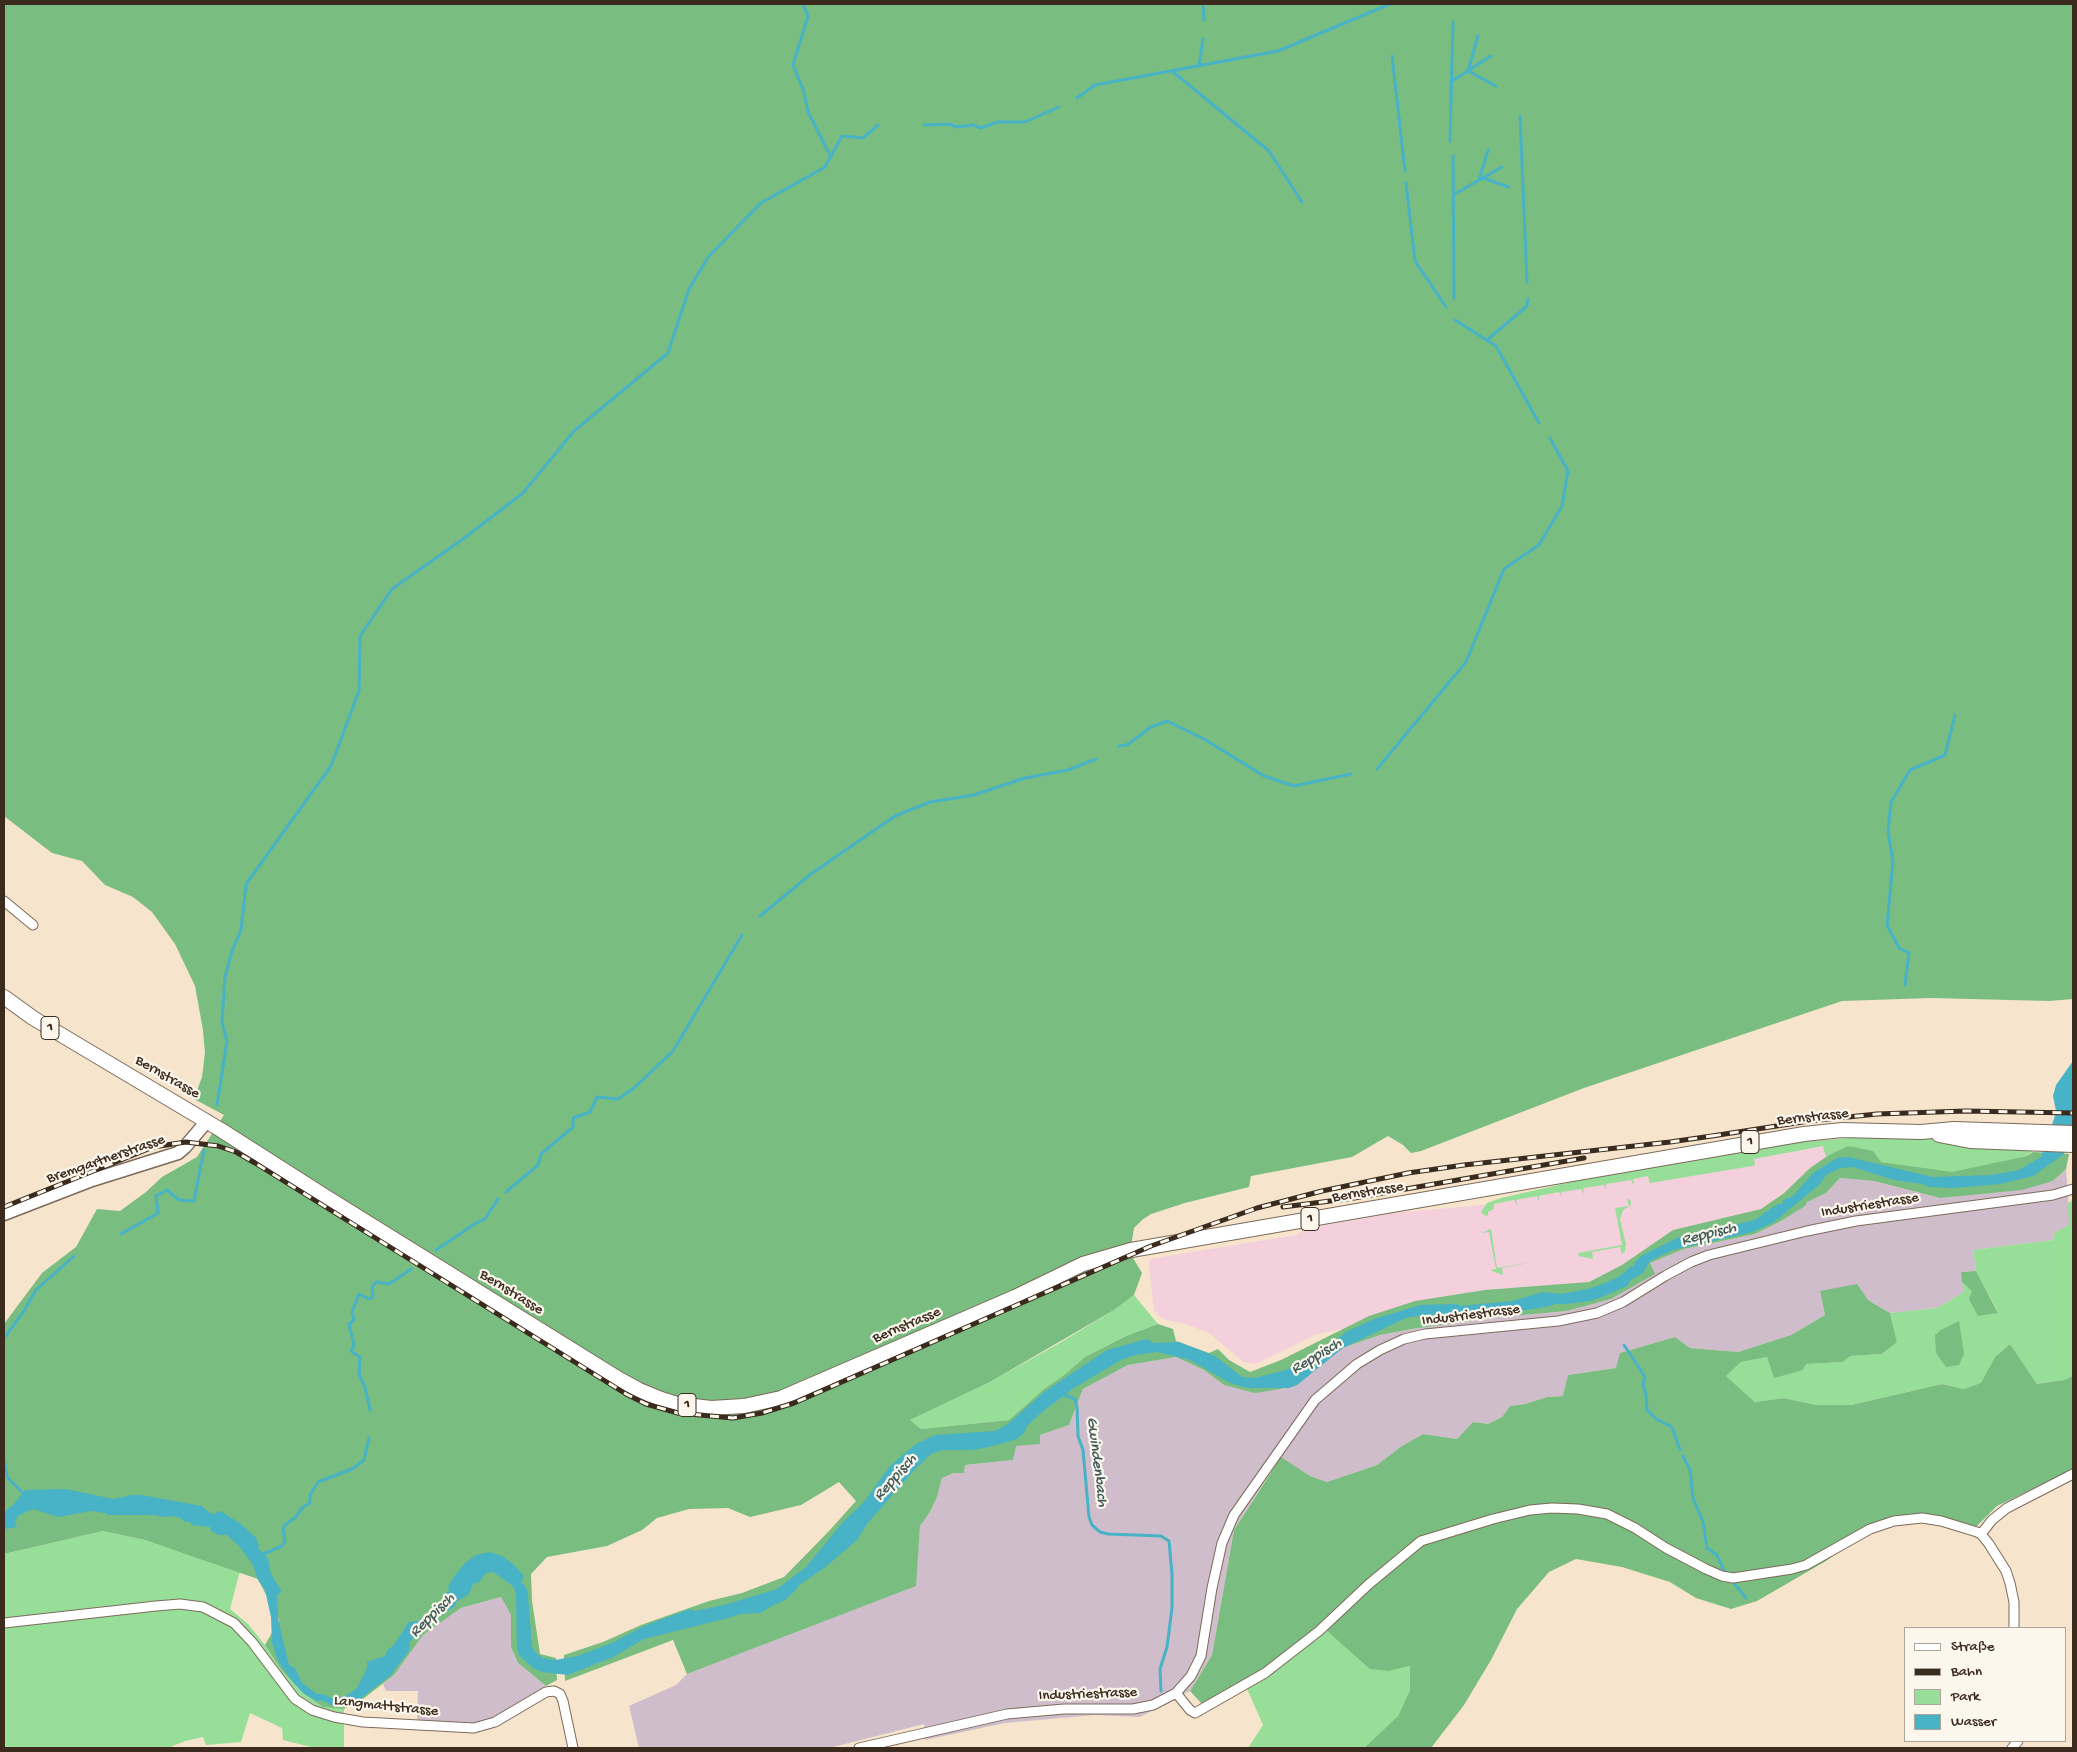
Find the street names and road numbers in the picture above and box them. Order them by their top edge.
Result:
road number: 1 [41,1016,59,1040]
street label: Bernstrasse [131,1052,203,1104]
street label: Bernstrasse [1776,1105,1850,1131]
road number: 1 [1741,1130,1759,1154]
street label: Bremgartnerstrasse [44,1131,168,1189]
street label: Bernstrasse [1331,1178,1405,1208]
street label: Industriestrasse [1820,1189,1920,1223]
road number: 1 [1301,1208,1319,1230]
street label: Bernstrasse [476,1266,546,1320]
street label: Industriestrasse [1421,1301,1521,1331]
street label: Bernstrasse [870,1304,944,1348]
road number: 1 [678,1394,696,1416]
street label: Industriestrasse [1038,1684,1138,1706]
street label: Langmattstrasse [333,1693,439,1721]

